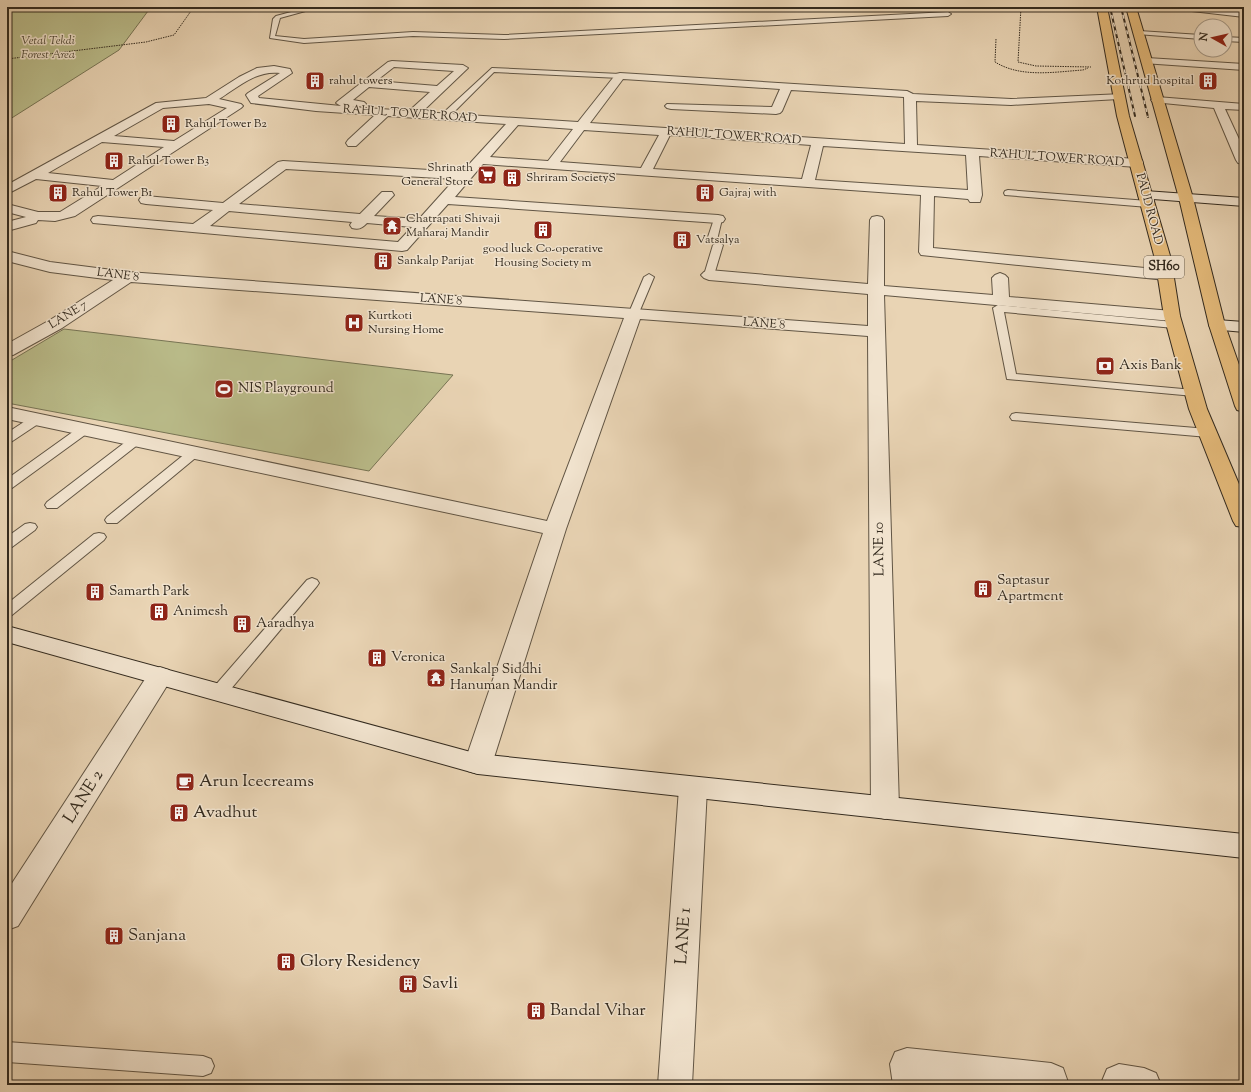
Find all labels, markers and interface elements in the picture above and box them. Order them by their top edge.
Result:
north arrow [1193,18,1233,58]
text: N [1195,31,1213,43]
park label: Vetal Tekdi Forest Area [21,32,75,64]
building icon: rahul towers [304,70,326,92]
building icon: Kothrud hospital [1197,70,1219,92]
place label: rahul towers [329,72,393,90]
place label: Kothrud hospital [1106,72,1195,90]
street label: RAHUL TOWER ROAD [342,100,478,128]
building icon: Rahul Tower B2 [160,113,182,135]
place label: Rahul Tower B2 [185,115,267,133]
street label: RAHUL TOWER ROAD [666,122,802,150]
street label: RAHUL TOWER ROAD [989,144,1125,172]
building icon: Rahul Tower B3 [103,150,125,172]
place label: Rahul Tower B3 [128,152,209,170]
place label: Shrinath General Store [401,159,473,191]
supermarket icon: Shrinath General Store [476,164,498,186]
building icon: Shriram SocietyS [501,167,523,189]
place label: Shriram SocietyS [526,169,616,187]
street label: PAUD ROAD [1131,171,1167,247]
building icon: Rahul Tower B1 [47,182,69,204]
building icon: Gajraj with [694,182,716,204]
place label: Rahul Tower B1 [72,184,152,202]
place label: Gajraj with [719,184,777,202]
place label: Chatrapati Shivaji Maharaj Mandir [406,210,501,242]
temple icon: Chatrapati Shivaji Maharaj Mandir [381,215,403,237]
building icon: good luck Co-operative Housing Society m [532,219,554,241]
building icon: Vatsalya [671,229,693,251]
place label: Vatsalya [696,231,740,249]
place label: good luck Co-operative Housing Society m [483,240,604,272]
building icon: Sankalp Parijat [372,250,394,272]
place label: Sankalp Parijat [397,252,474,270]
road number: SH60 [1144,256,1184,278]
street label: LANE 8 [96,263,140,287]
street label: LANE 8 [419,290,463,310]
street label: LANE 7 [45,296,91,334]
place label: Kurtkoti Nursing Home [368,307,444,339]
hospital icon: Kurtkoti Nursing Home [343,312,365,334]
street label: LANE 8 [742,314,786,334]
bank icon: Axis Bank [1094,355,1116,377]
place label: Axis Bank [1119,356,1182,376]
sports icon: NIS Playground [213,378,235,400]
place label: NIS Playground [238,379,334,399]
street label: LANE 10 [870,522,890,576]
place label: Saptasur Apartment [997,571,1063,607]
building icon: Saptasur Apartment [972,578,994,600]
building icon: Samarth Park [84,581,106,603]
place label: Samarth Park [109,582,190,602]
building icon: Animesh [148,601,170,623]
place label: Animesh [173,602,228,622]
building icon: Aaradhya [231,613,253,635]
place label: Aaradhya [256,614,315,634]
building icon: Veronica [366,647,388,669]
place label: Veronica [391,648,446,668]
place label: Sankalp Siddhi Hanuman Mandir [450,660,558,696]
temple icon: Sankalp Siddhi Hanuman Mandir [425,667,447,689]
street label: LANE 2 [58,765,110,829]
place label: Arun Icecreams [199,770,314,794]
cafe icon: Arun Icecreams [174,771,196,793]
place label: Avadhut [193,801,258,825]
building icon: Avadhut [168,802,190,824]
street label: LANE 1 [670,906,698,965]
place label: Sanjana [128,924,186,948]
building icon: Sanjana [103,925,125,947]
place label: Glory Residency [300,950,421,974]
building icon: Glory Residency [275,951,297,973]
place label: Savli [422,972,458,996]
building icon: Savli [397,973,419,995]
place label: Bandal Vihar [550,999,646,1023]
building icon: Bandal Vihar [525,1000,547,1022]

